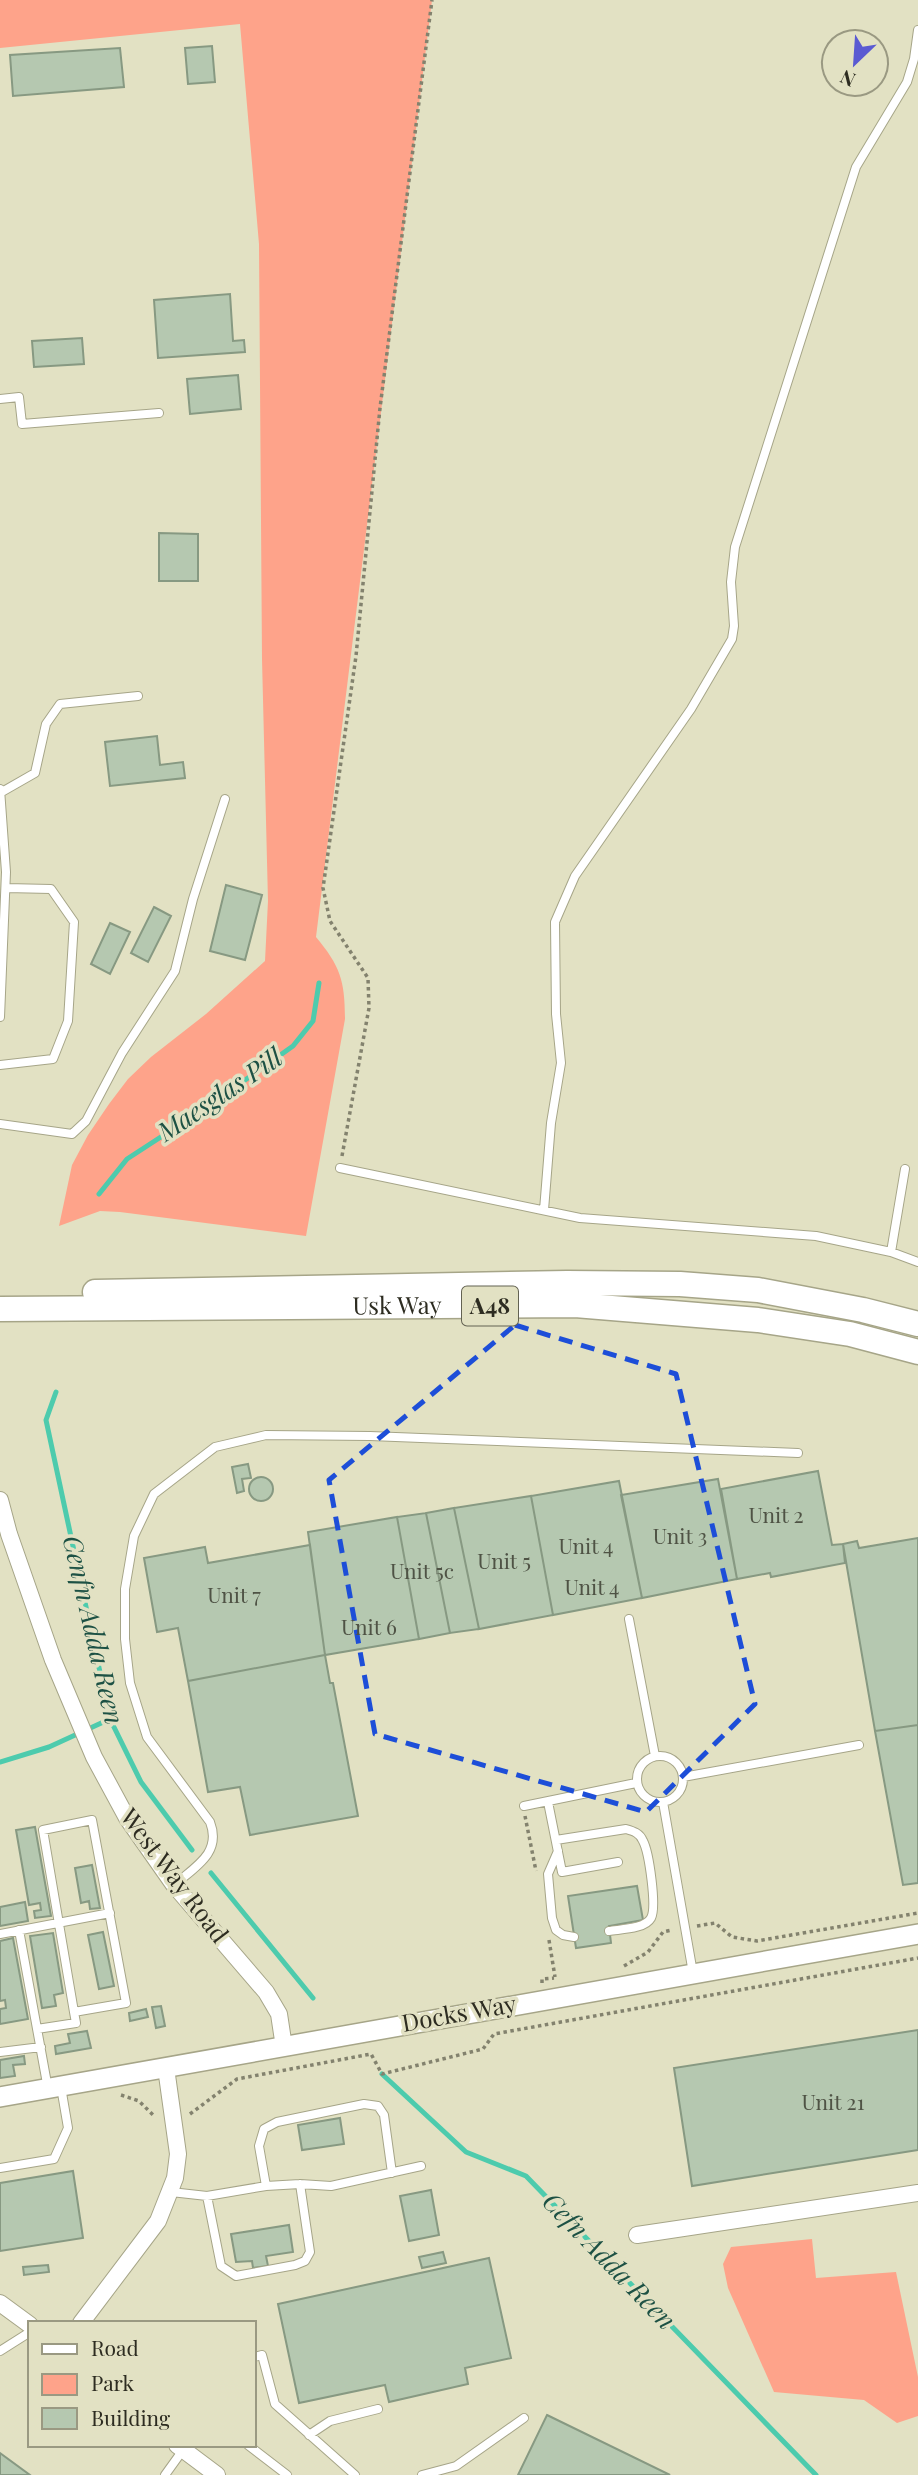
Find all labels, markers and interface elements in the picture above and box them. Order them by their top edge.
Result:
north arrow [820,28,890,98]
text: N [835,65,859,94]
water label: Maesglas Pill [149,1038,290,1149]
road number: A48 [462,1287,518,1326]
street label: Usk Way [352,1288,442,1321]
house number: Unit 2 [748,1500,804,1528]
house number: Unit 3 [653,1521,707,1549]
house number: Unit 4 [559,1531,613,1559]
water label: Cenfn Adda Reen [56,1532,133,1728]
house number: Unit 5 [477,1546,531,1574]
house number: Unit 5c [390,1556,454,1584]
house number: Unit 4 [565,1572,619,1600]
house number: Unit 7 [207,1580,261,1608]
house number: Unit 6 [341,1612,397,1640]
street label: West Way Road [114,1800,237,1949]
street label: Docks Way [399,1986,518,2038]
house number: Unit 21 [802,2087,865,2115]
water label: Cefn Adda Reen [536,2184,684,2336]
legend [28,2321,256,2447]
text: Road [91,2333,139,2361]
text: Park [91,2368,135,2396]
text: Building [91,2403,170,2431]

